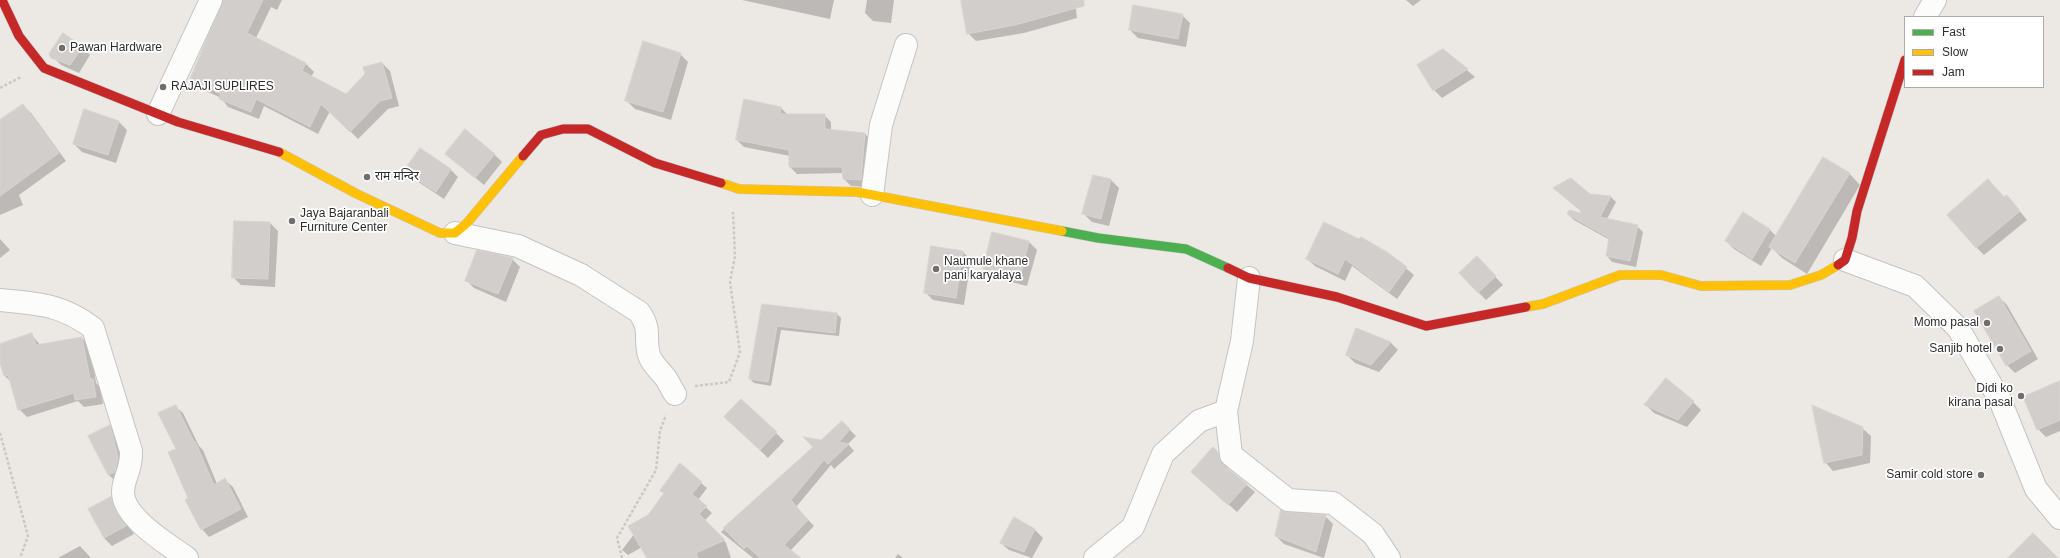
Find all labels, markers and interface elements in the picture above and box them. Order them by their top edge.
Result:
legend [1904,16,2044,88]
text: Fast [1942,25,1965,39]
place label: Pawan Hardware [70,41,162,55]
marker: Pawan Hardware [57,43,67,53]
text: Slow [1942,45,1968,59]
text: Jam [1942,65,1965,79]
place label: RAJAJI SUPLIRES [171,80,274,94]
marker: RAJAJI SUPLIRES [158,82,168,92]
place label: राम मन्दिर [375,170,419,184]
marker: राम मन्दिर [362,172,372,182]
place label: Jaya Bajaranbali Furniture Center [300,207,389,235]
marker: Jaya Bajaranbali Furniture Center [287,216,297,226]
place label: Naumule khane pani karyalaya [944,255,1028,283]
marker: Naumule khane pani karyalaya [931,264,941,274]
place label: Momo pasal [1914,316,1979,330]
marker: Momo pasal [1982,318,1992,328]
place label: Sanjib hotel [1929,342,1992,356]
marker: Sanjib hotel [1995,344,2005,354]
place label: Didi ko kirana pasal [1948,382,2013,410]
marker: Didi ko kirana pasal [2016,391,2026,401]
place label: Samir cold store [1886,468,1973,482]
marker: Samir cold store [1976,470,1986,480]

